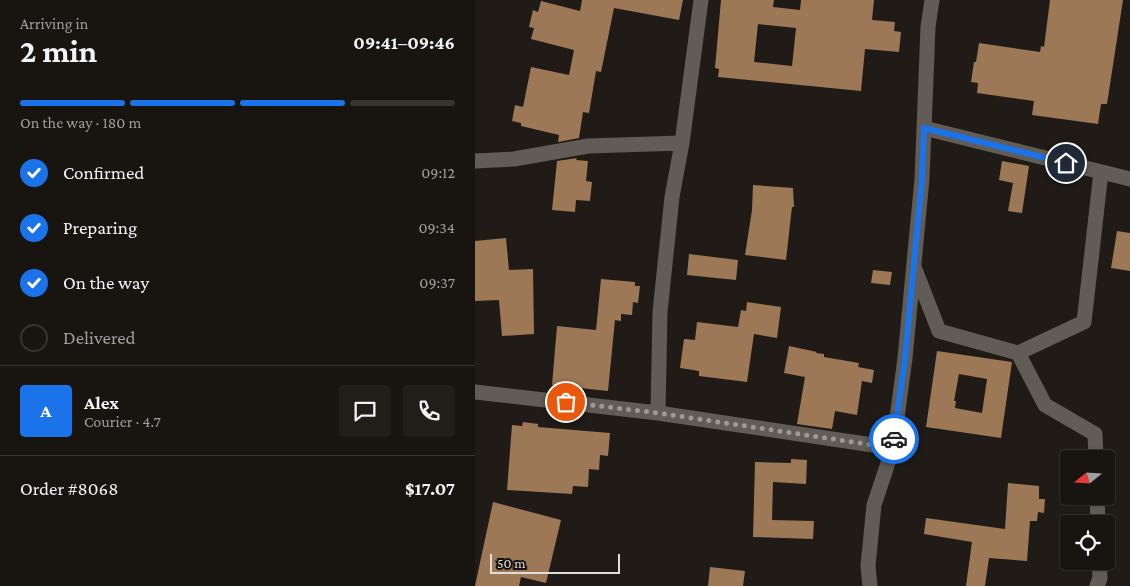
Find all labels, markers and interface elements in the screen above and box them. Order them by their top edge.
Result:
text: Arriving in [20,15,88,32]
text: 09:41–09:46 [353,32,455,53]
text: 2 min [20,33,97,69]
text: On the way · 180 m [20,114,141,131]
pin [1045,142,1087,184]
icon: home [1052,149,1080,177]
icon: check [20,159,48,187]
text: Confirmed [63,162,144,183]
text: 09:12 [421,164,455,181]
icon: check [20,214,48,242]
text: Preparing [63,217,137,238]
text: 09:34 [418,219,455,236]
icon: check [20,269,48,297]
text: On the way [63,272,149,293]
text: 09:37 [419,274,455,291]
text: Delivered [63,327,136,348]
pin [545,381,587,423]
button: chat [339,385,391,437]
button: phone [403,385,455,437]
icon: bag [552,388,580,416]
text: Alex [84,392,119,413]
text: A [40,400,52,421]
text: Courier · 4.7 [84,413,161,430]
courier [869,414,919,464]
icon: car [880,425,908,453]
north arrow [1060,450,1115,505]
map controls [1060,450,1115,570]
text: Order #8068 [20,478,118,499]
text: $17.07 [405,478,455,499]
button: locate [1060,515,1115,570]
scale bar [490,551,620,574]
text: 50 m [497,555,525,571]

